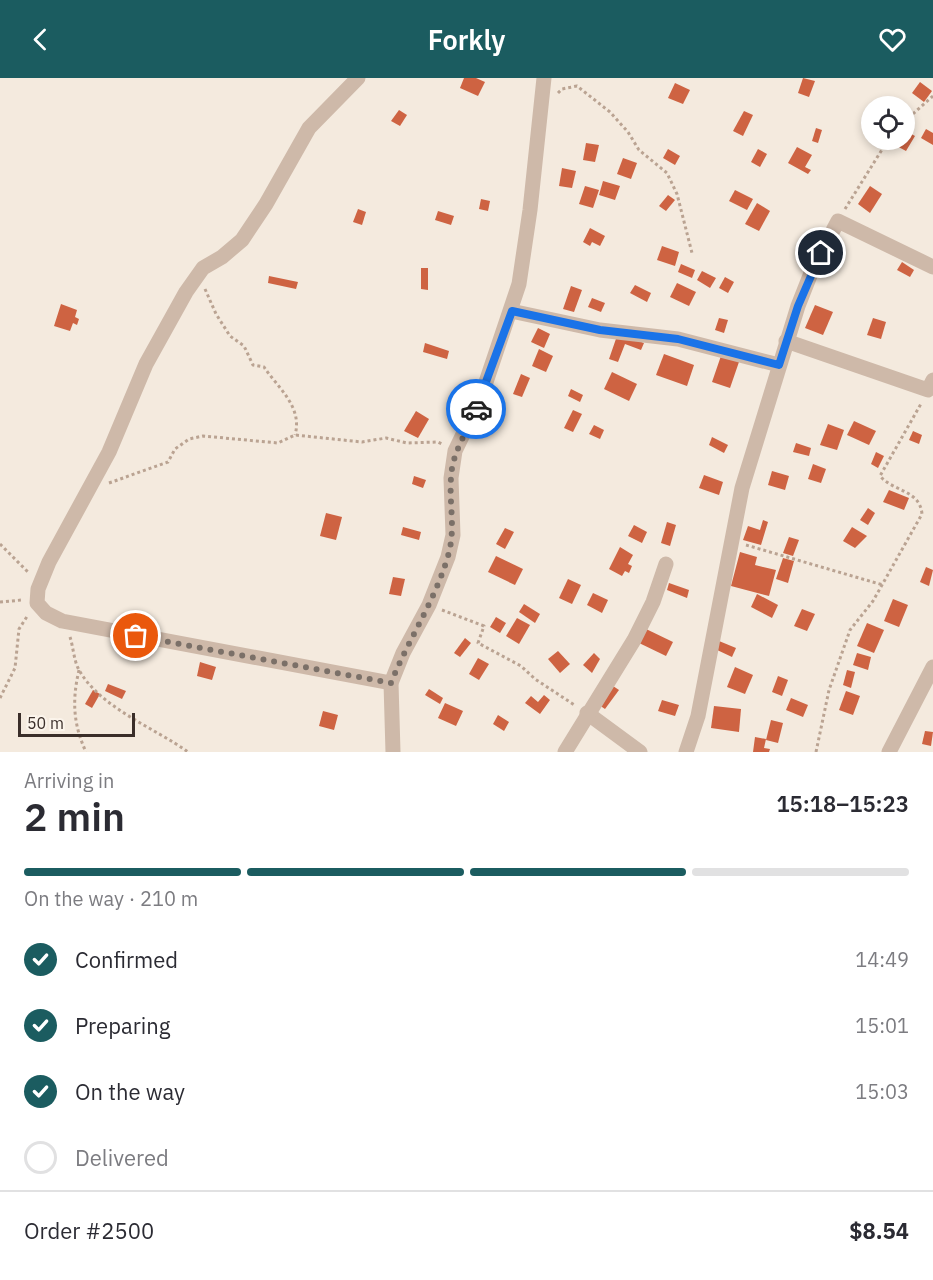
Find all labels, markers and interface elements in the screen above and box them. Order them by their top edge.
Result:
text: Forkly [428,22,505,57]
icon: back [24,23,57,56]
icon: heart [876,23,909,56]
map controls [861,96,915,150]
button: locate [861,96,915,150]
pin [795,227,846,278]
icon: home [804,236,837,269]
courier [446,379,506,439]
icon: car [460,393,493,426]
pin [110,610,161,661]
icon: bag [119,619,152,652]
scale bar [18,710,135,738]
text: 50 m [27,713,64,733]
text: Arriving in [24,767,114,794]
text: 15:18–15:23 [776,789,909,818]
text: 2 min [24,791,125,842]
text: On the way · 210 m [24,885,198,912]
icon: check [24,943,57,976]
text: Confirmed [75,945,178,974]
text: 14:49 [855,946,909,973]
icon: check [24,1009,57,1042]
text: Preparing [75,1011,170,1040]
text: 15:01 [855,1012,909,1039]
icon: check [24,1075,57,1108]
text: On the way [75,1077,185,1106]
text: 15:03 [855,1078,909,1105]
text: Delivered [75,1143,169,1172]
text: Order #2500 [24,1216,154,1245]
text: $8.54 [849,1216,909,1245]

